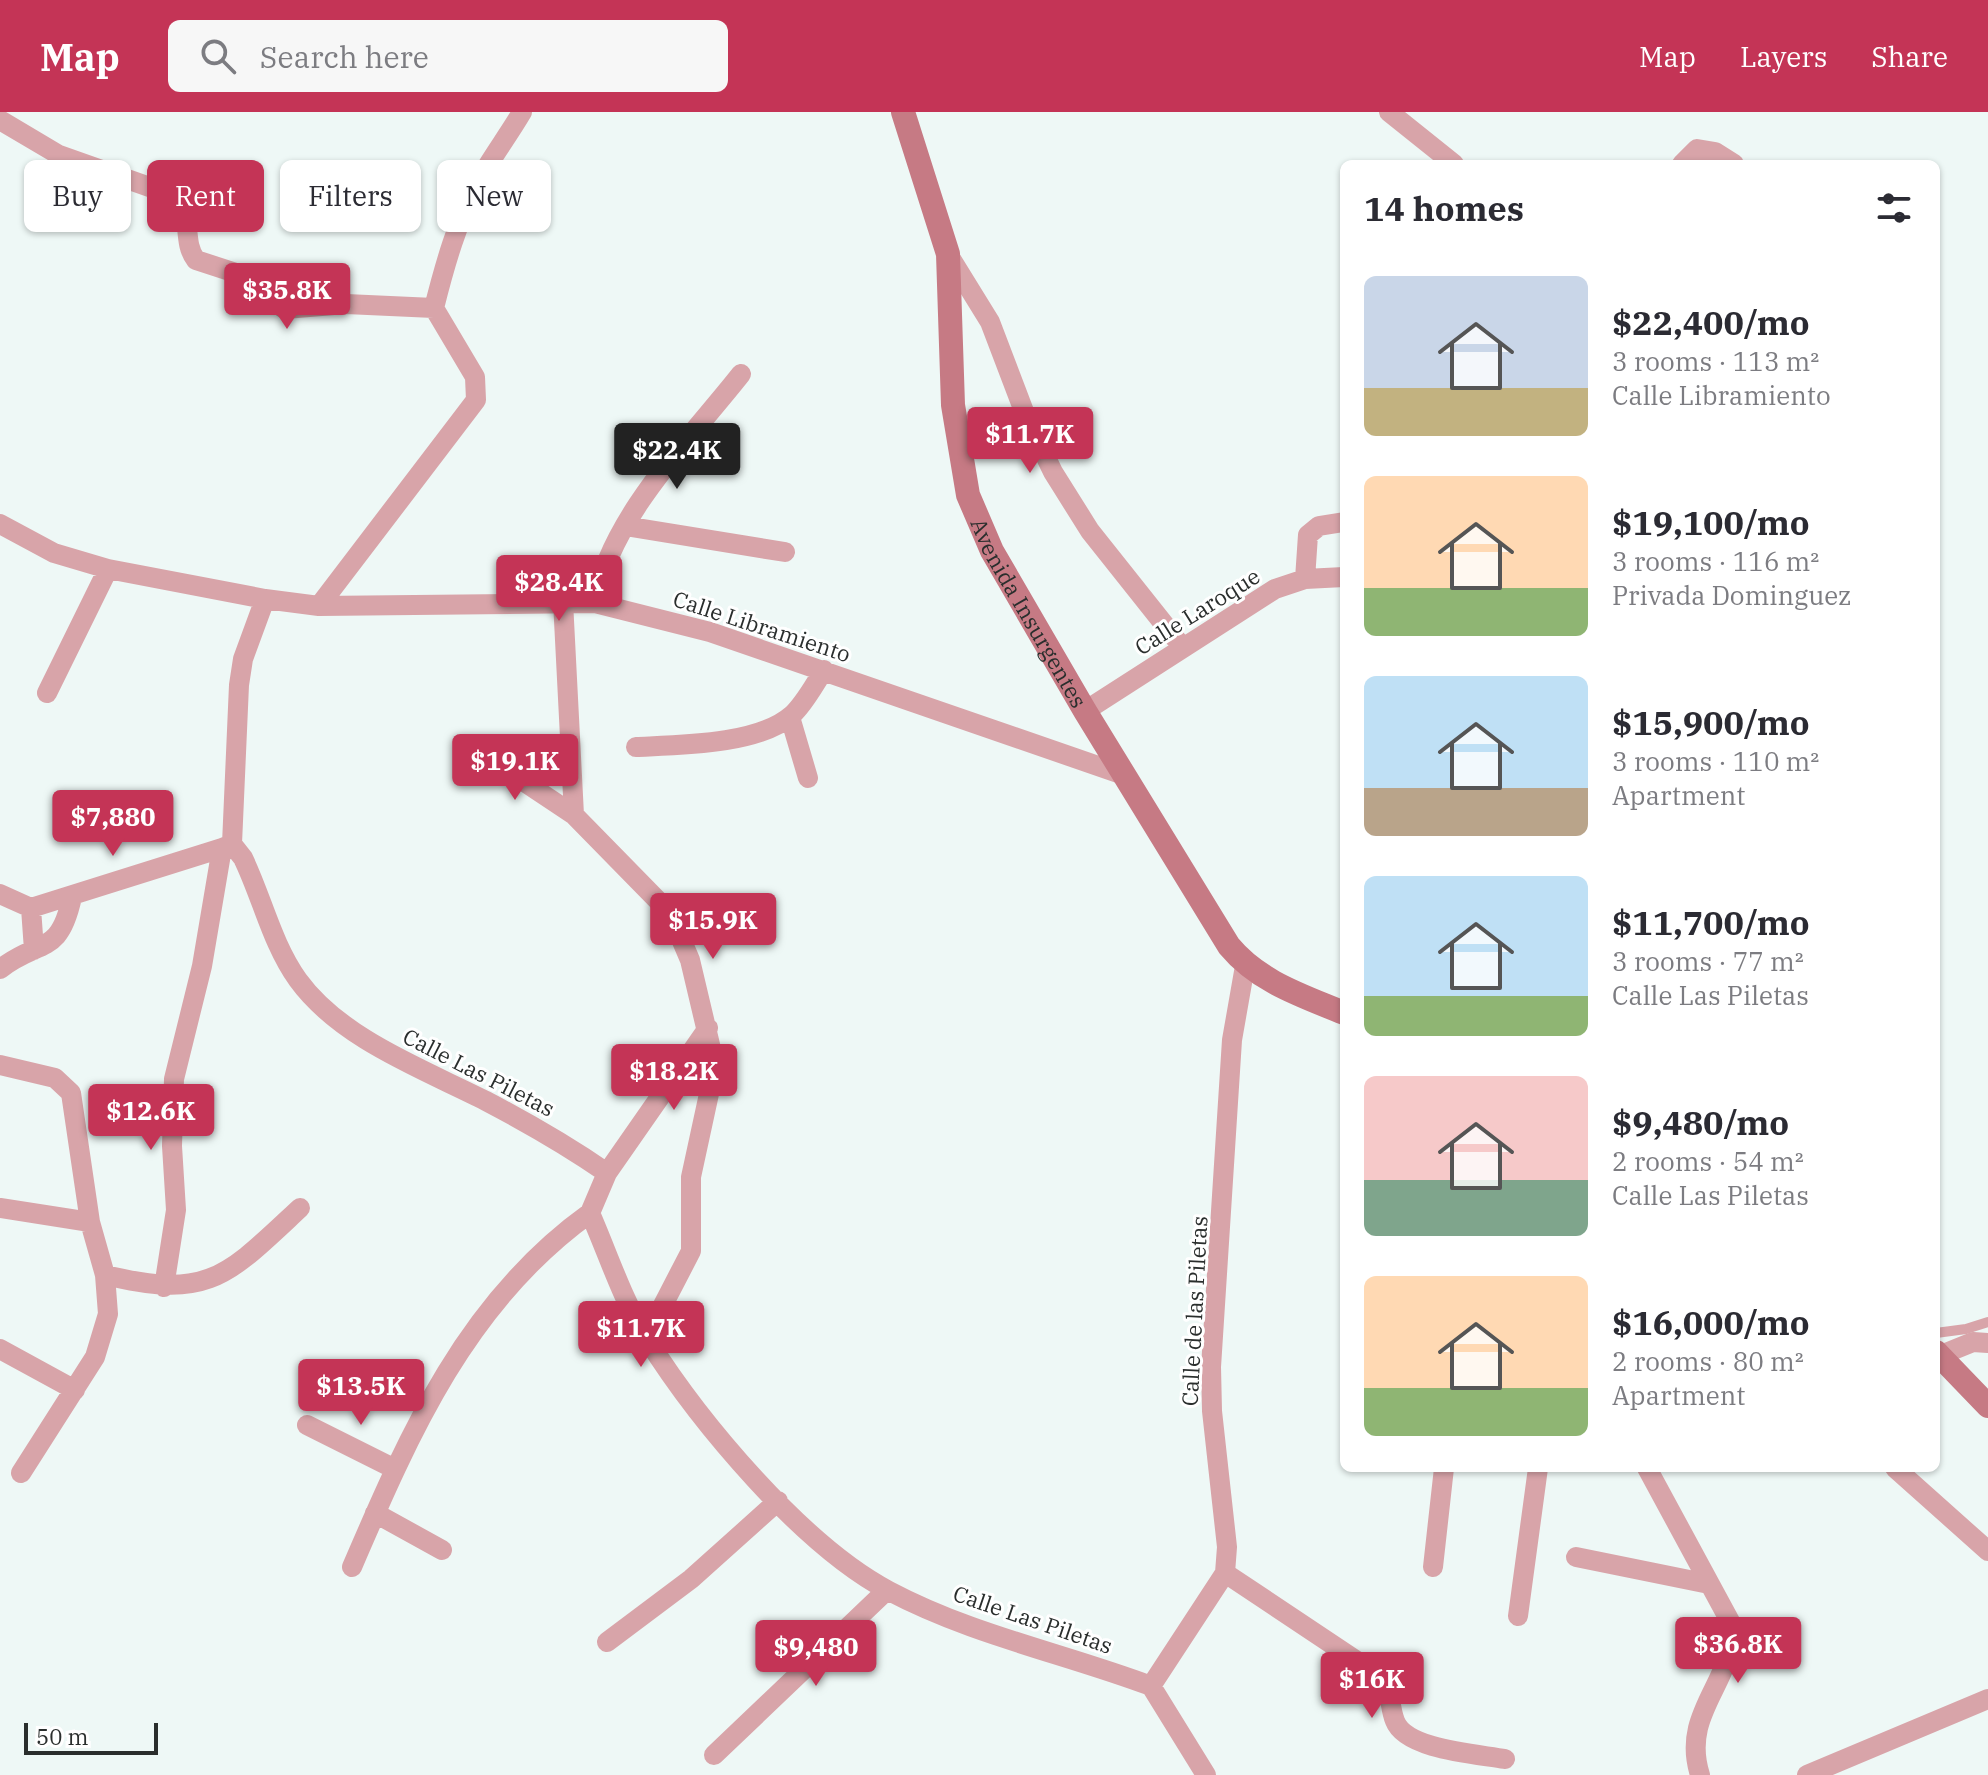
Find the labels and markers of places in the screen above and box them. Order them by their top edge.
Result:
pin: $35.8K [222,263,352,331]
pin: $11.7K [965,407,1095,475]
pin: $22.4K [612,423,742,491]
pin: $28.4K [494,555,624,623]
pin: $19.1K [450,734,580,802]
pin: $7,880 [48,790,178,858]
pin: $15.9K [648,893,778,961]
pin: $18.2K [609,1044,739,1112]
pin: $12.6K [86,1084,216,1152]
pin: $11.7K [576,1301,706,1369]
pin: $13.5K [296,1359,426,1427]
pin: $36.8K [1673,1617,1803,1685]
pin: $9,480 [751,1620,881,1688]
pin: $16K [1325,1652,1419,1720]

